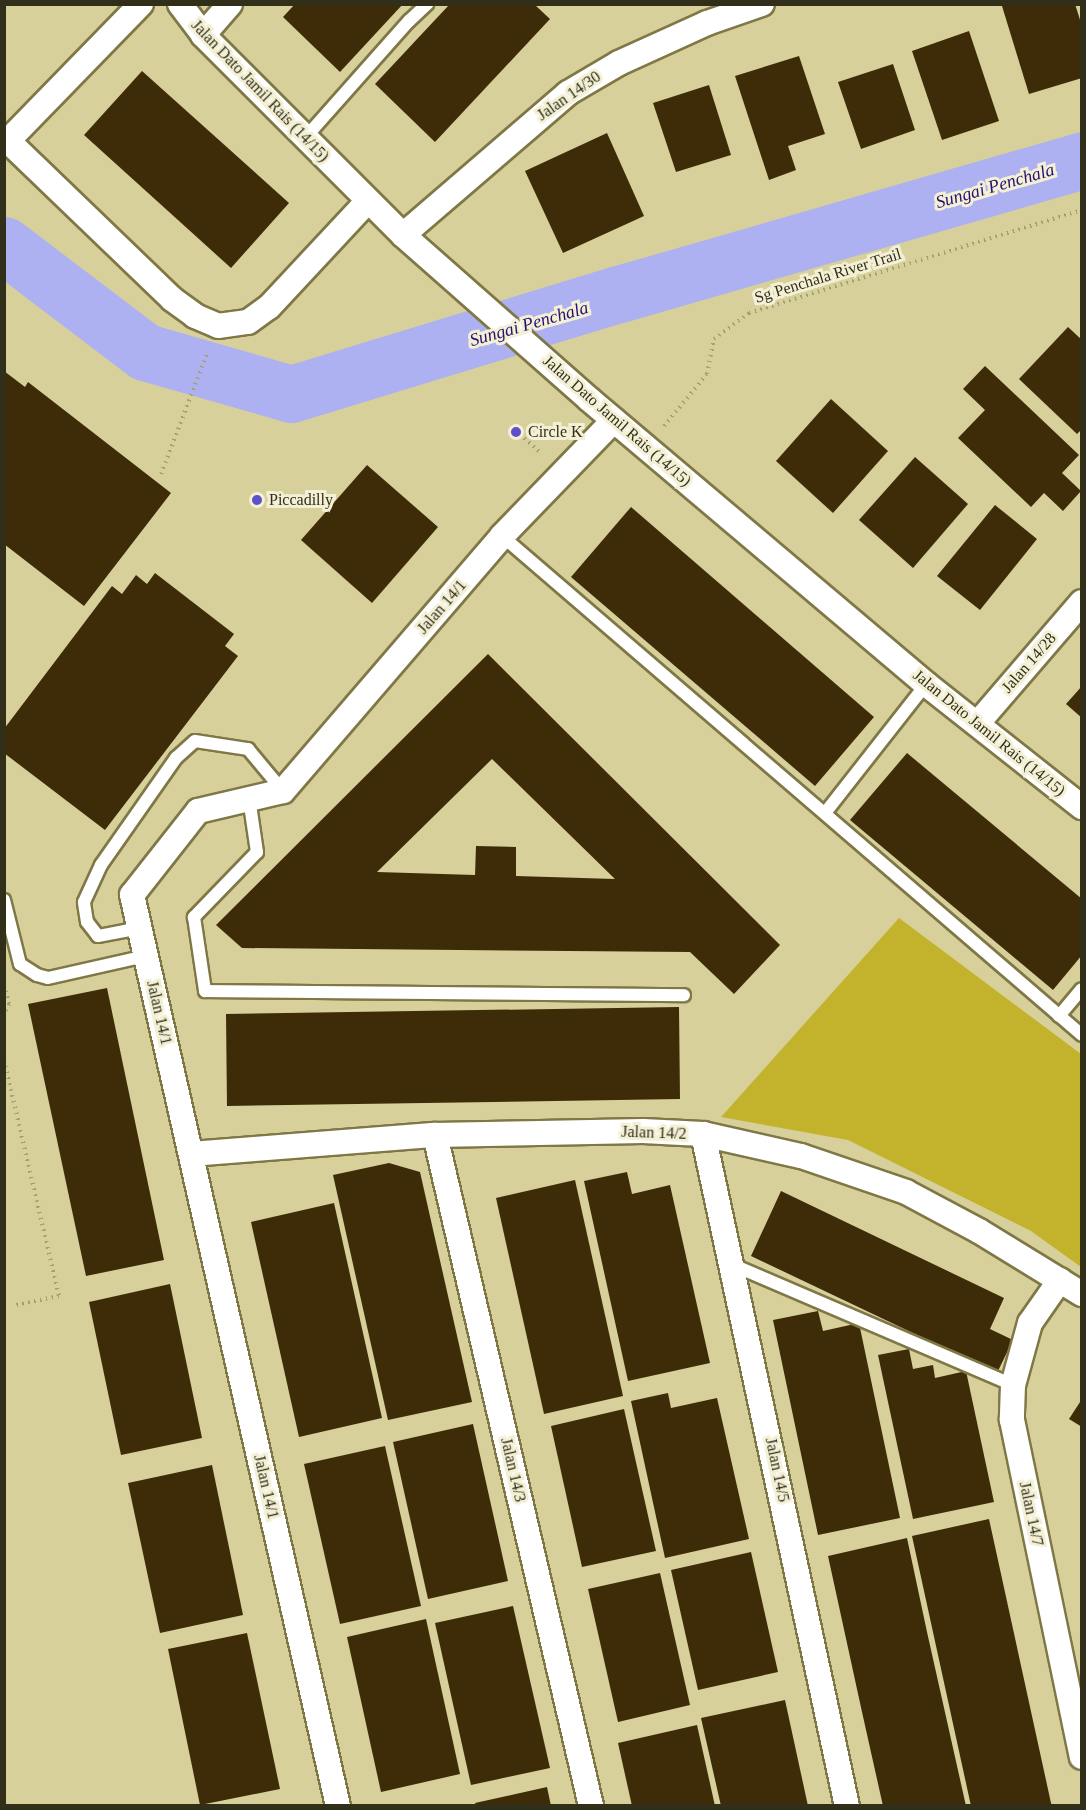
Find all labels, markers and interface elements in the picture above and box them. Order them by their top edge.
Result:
street label: Jalan Dato Jamil Rais (14/15) [187,16,333,166]
street label: Jalan 14/30 [533,67,605,125]
water label: Sungai Penchala [933,159,1057,213]
street label: Sg Penchala River Trail [752,244,904,308]
water label: Sungai Penchala [467,297,591,351]
street label: Jalan Dato Jamil Rais (14/15) [539,351,695,491]
place label: Circle K [528,422,583,442]
marker: Circle K [509,425,523,439]
place label: Piccadilly [269,490,333,510]
marker: Piccadilly [250,493,264,507]
street label: Jalan 14/1 [413,576,471,638]
street label: Jalan 14/28 [998,629,1060,697]
street label: Jalan Dato Jamil Rais (14/15) [909,666,1069,800]
street label: Jalan 14/1 [142,979,176,1047]
street label: Jalan 14/2 [621,1122,687,1144]
street label: Jalan 14/3 [496,1436,530,1504]
street label: Jalan 14/5 [761,1436,793,1504]
street label: Jalan 14/1 [249,1453,283,1521]
street label: Jalan 14/7 [1015,1480,1047,1548]

